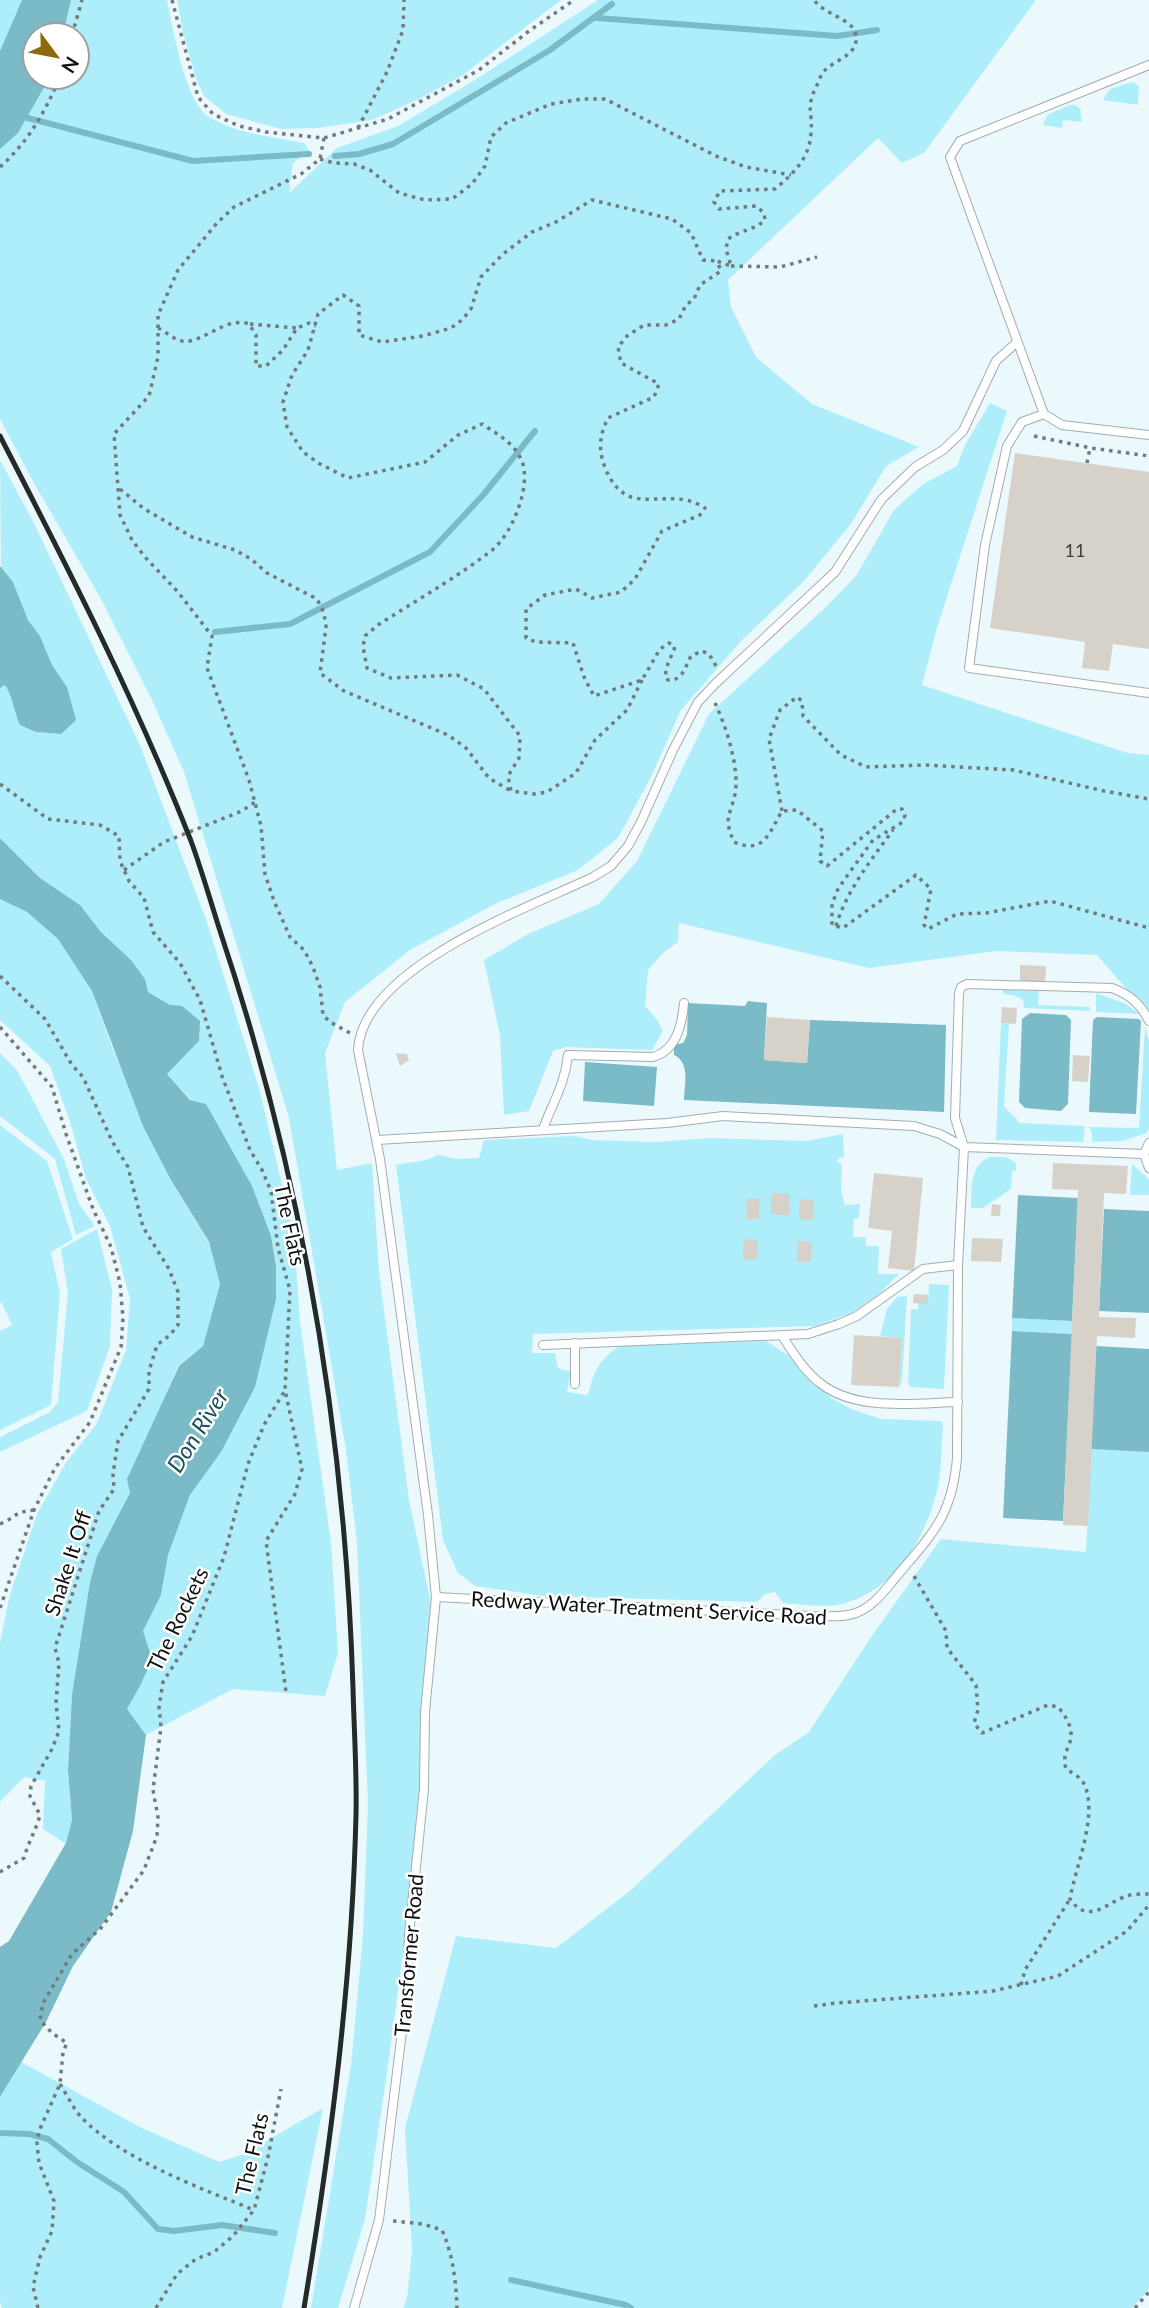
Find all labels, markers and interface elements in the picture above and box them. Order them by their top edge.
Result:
north arrow [21,21,91,91]
text: N [57,53,84,78]
house number: 11 [1065,539,1085,561]
street label: The Flats [270,1180,312,1268]
water label: Don River [160,1382,234,1477]
street label: Shake It Off [38,1507,96,1619]
street label: The Rockets [141,1563,213,1675]
street label: Redway Water Treatment Service Road [470,1585,828,1629]
street label: Transformer Road [388,1873,428,2037]
street label: The Flats [229,2110,273,2198]

